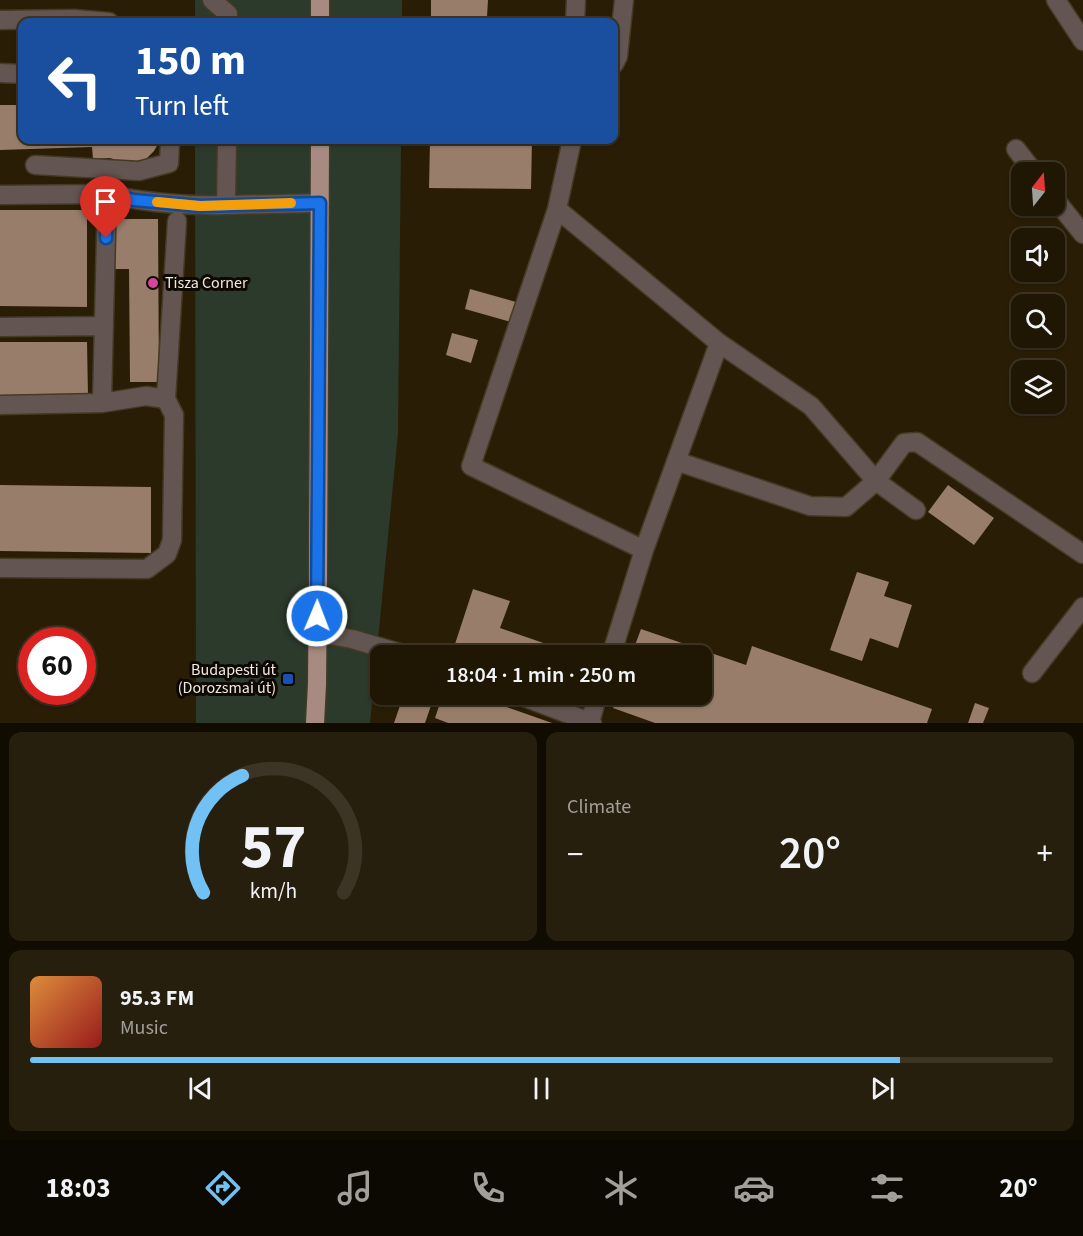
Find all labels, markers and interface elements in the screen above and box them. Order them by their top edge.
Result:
text: 150 m [135,31,246,91]
icon: left [36,42,114,120]
text: Turn left [135,87,229,126]
north arrow [1011,162,1065,216]
map controls [1011,162,1065,414]
pin [80,176,131,238]
icon: arrive [89,185,122,218]
button: sound [1011,228,1065,282]
place label: Tisza Corner [165,272,248,294]
marker: Tisza Corner [146,276,160,290]
button: search [1011,294,1065,348]
button: layers [1011,360,1065,414]
position arrow [285,584,349,648]
speed limit sign: 60 [18,627,96,705]
place label: Budapesti út (Dorozsmai út) [178,659,277,699]
text: 18:04 · 1 min · 250 m [446,659,636,691]
marker: Budapesti út (Dorozsmai út) [281,672,295,686]
text: Climate [567,793,631,821]
text: 57 [240,803,306,892]
text: 20° [779,822,841,886]
text: − [567,831,583,878]
text: + [1037,831,1053,878]
text: km/h [249,877,297,908]
text: 95.3 FM [120,982,194,1014]
text: Music [120,1014,168,1042]
icon: previous [184,1072,217,1105]
icon: pause [525,1072,558,1105]
icon: next [866,1072,899,1105]
icon: directions [202,1167,244,1209]
icon: music [334,1167,376,1209]
icon: phone [467,1167,509,1209]
icon: climate [600,1167,642,1209]
icon: car [733,1167,775,1209]
icon: filters [866,1167,908,1209]
text: 18:03 [45,1169,111,1208]
text: 20° [999,1169,1038,1208]

